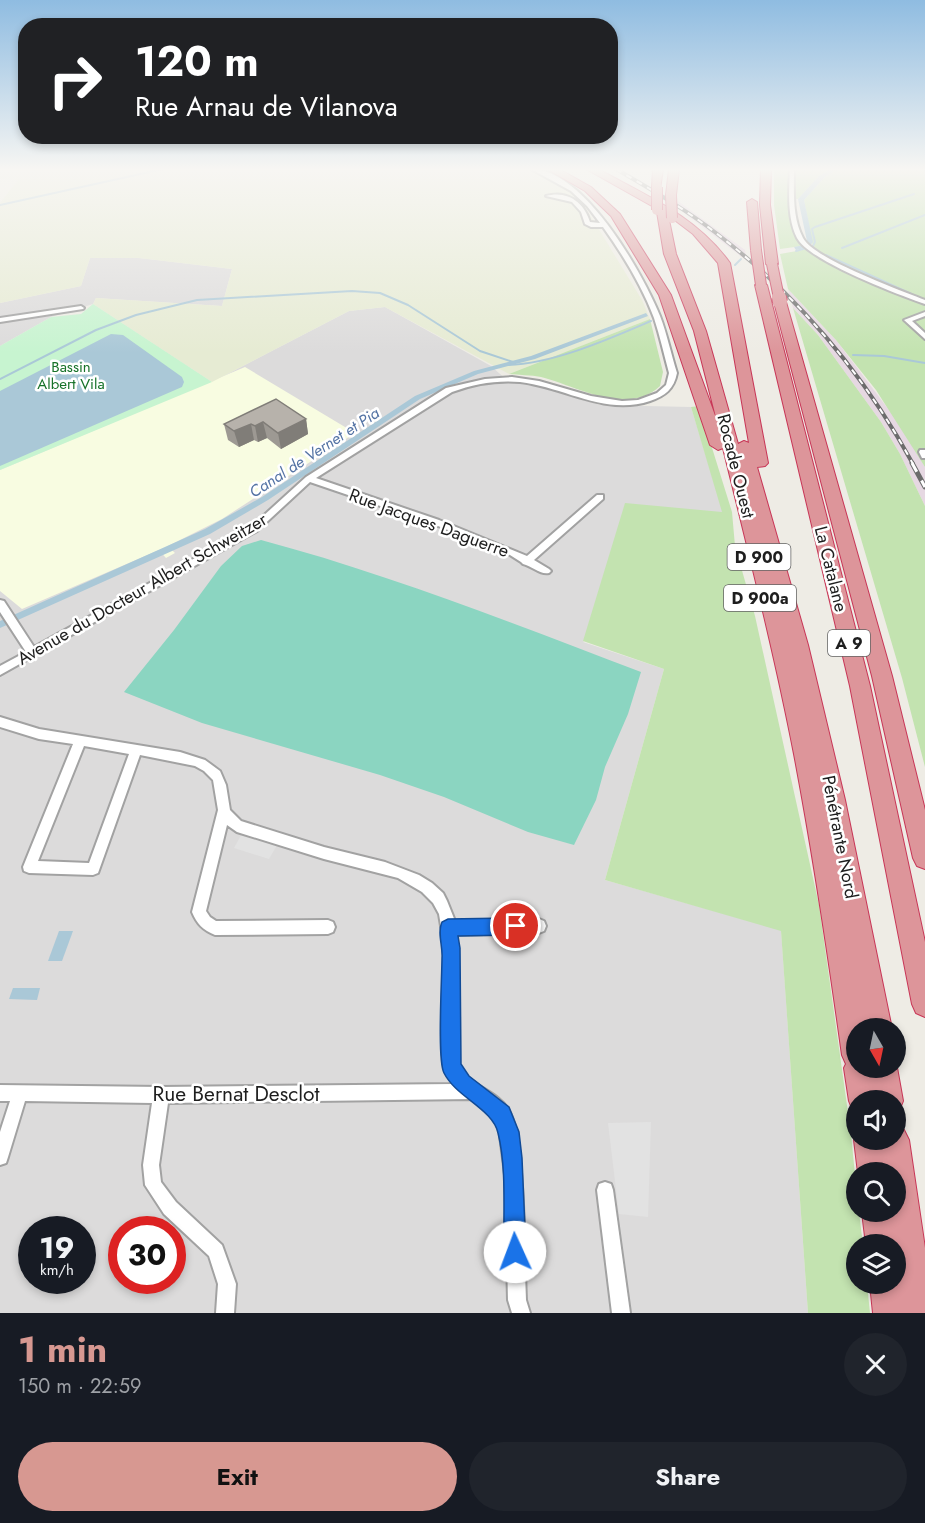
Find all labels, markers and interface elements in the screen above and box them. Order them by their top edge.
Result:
text: 120 m [135,31,259,92]
icon: right [36,42,114,120]
text: Rue Arnau de Vilanova [135,87,398,126]
park label: Bassin Albert Vila [37,356,105,395]
water label: Canal de Vernet et Pia [244,401,384,503]
street label: Rocade Ouest [710,411,762,522]
street label: Rue Jacques Daguerre [345,482,513,564]
street label: Avenue du Docteur Albert Schweitzer [12,506,273,671]
street label: La Catalane [808,523,854,615]
road number: D 900 [728,544,790,570]
road number: D 900a [724,585,796,611]
road number: A 9 [828,630,870,656]
street label: Pénétrante Nord [815,773,865,901]
pin [490,900,541,951]
icon: arrive [499,909,532,942]
north arrow [846,1018,906,1078]
map controls [846,1018,906,1294]
street label: Rue Bernat Desclot [152,1079,320,1109]
button: sound [846,1090,906,1150]
button: search [846,1162,906,1222]
speed limit sign: 30 [108,1216,186,1294]
position arrow [483,1220,547,1284]
text: 19 [39,1226,75,1269]
button: layers [846,1234,906,1294]
text: km/h [40,1259,74,1281]
text: 1 min [18,1323,107,1375]
button: close [844,1333,907,1396]
text: 150 m · 22:59 [18,1372,141,1401]
button: Exit [18,1442,457,1511]
button: Share [469,1442,907,1511]

